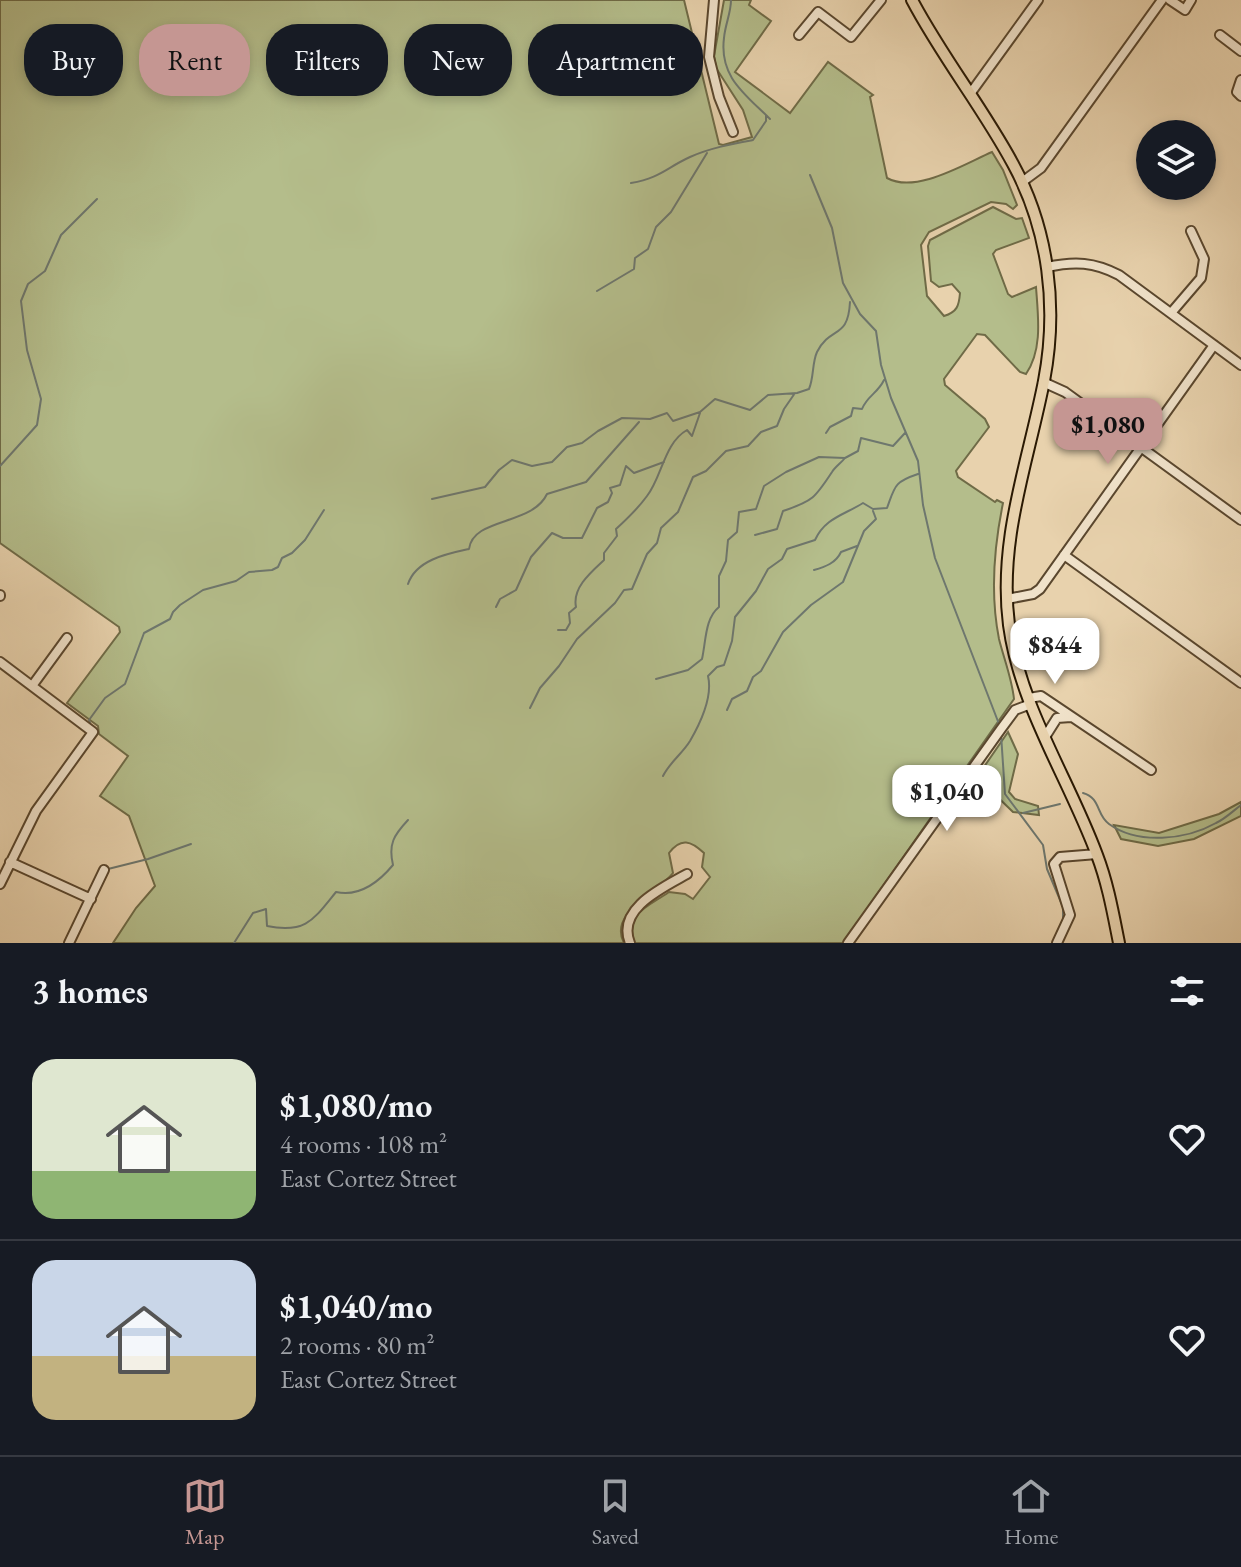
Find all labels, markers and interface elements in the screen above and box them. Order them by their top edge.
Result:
chip: Buy [24,24,123,96]
chip: Rent [139,24,250,96]
chip: Filters [266,24,388,96]
chip: New [404,24,512,96]
chip: Apartment [528,24,703,96]
map controls [1136,120,1216,200]
button: layers [1136,120,1216,200]
pin: $1,080 [1043,398,1173,466]
text: $1,080 [1071,407,1145,441]
pin: $844 [1008,618,1102,686]
text: $844 [1028,627,1082,661]
pin: $1,040 [882,765,1012,833]
text: $1,040 [910,774,984,808]
text: 3 homes [32,969,148,1013]
icon: filters [1165,969,1209,1013]
text: $1,080/mo [280,1083,432,1127]
icon: home [96,1091,192,1187]
icon: heart [1165,1117,1209,1161]
text: 4 rooms · 108 m² [280,1127,447,1161]
text: East Cortez Street [280,1161,457,1195]
text: $1,040/mo [280,1284,432,1328]
icon: home [96,1292,192,1388]
icon: heart [1165,1318,1209,1362]
text: 2 rooms · 80 m² [280,1328,435,1362]
text: East Cortez Street [280,1362,457,1396]
tab: Map [183,1474,227,1551]
tab: Saved [592,1474,639,1551]
tab: Home [1004,1474,1058,1551]

